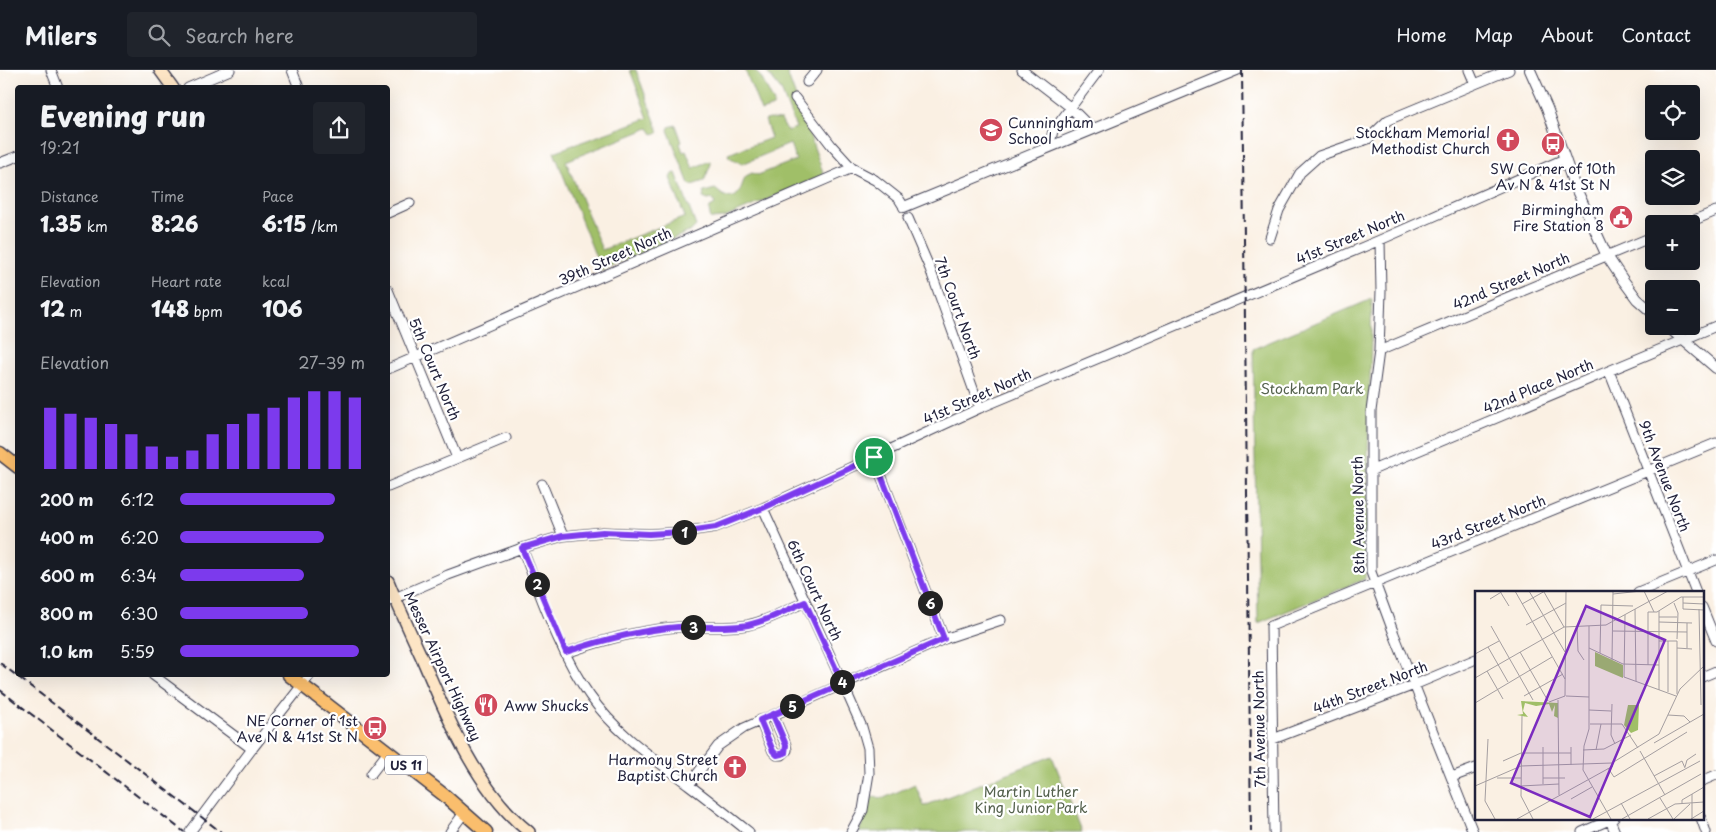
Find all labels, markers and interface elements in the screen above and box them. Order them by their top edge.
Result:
search box [127,12,477,57]
text: Milers [25,17,97,53]
icon: search [145,21,173,49]
text: Search here [185,21,294,49]
text: Home [1396,21,1446,48]
text: Map [1474,21,1513,48]
text: About [1541,21,1593,48]
text: Contact [1621,21,1691,48]
map controls [1645,85,1700,335]
button: locate [1645,85,1700,140]
text: Evening run [40,94,206,137]
button: share [313,102,365,154]
place label: Cunningham School [1008,112,1094,149]
school or university icon: Cunningham School [978,117,1004,143]
place label: Stockham Memorial Methodist Church [1355,122,1490,159]
church icon: Stockham Memorial Methodist Church [1495,127,1521,153]
bus stop icon: SW Corner of 10th Av N & 41st St N [1540,131,1566,157]
text: 19:21 [40,135,80,159]
button: layers [1645,150,1700,205]
place label: SW Corner of 10th Av N & 41st St N [1490,158,1616,195]
text: Distance [40,186,99,207]
text: Time [151,186,184,207]
text: Pace [262,186,294,207]
place label: Birmingham Fire Station 8 [1513,199,1604,236]
public building icon: Birmingham Fire Station 8 [1608,204,1634,230]
street label: 41st Street North [1292,205,1408,269]
text: 1.35 [40,207,82,239]
text: 8:26 [151,207,199,239]
text: 6:15 [262,207,307,239]
button: + [1645,215,1700,270]
text: km [82,216,108,237]
text: /km [307,216,338,237]
street label: 39th Street North [555,222,675,290]
street label: 42nd Street North [1449,247,1573,315]
street label: 7th Court North [930,254,986,362]
text: Elevation [40,271,100,292]
text: Heart rate [151,271,222,292]
text: kcal [262,271,290,292]
button: − [1645,280,1700,335]
text: 12 [40,292,65,324]
text: 148 [151,292,189,324]
text: 106 [262,292,303,324]
text: m [65,301,82,322]
text: bpm [189,301,223,322]
street label: 5th Court North [404,315,466,423]
text: Elevation [40,350,109,374]
text: 27–39 m [298,350,365,374]
street label: 42nd Place North [1479,353,1597,419]
street label: 41st Street North [920,363,1034,429]
park label: Stockham Park [1261,378,1364,399]
street label: 9th Avenue North [1634,417,1696,535]
pin [853,436,895,478]
icon: arrive [860,443,888,471]
street label: 8th Avenue North [1346,456,1370,574]
text: 200 m [40,487,94,511]
text: 6:12 [120,487,154,511]
street label: 43rd Street North [1427,489,1549,555]
pin: 1 [672,520,696,544]
text: 1 [681,522,688,543]
text: 400 m [40,525,94,549]
text: 6:20 [120,525,159,549]
street label: 6th Court North [782,536,848,644]
text: 600 m [40,563,94,587]
text: 6:34 [120,563,157,587]
pin: 2 [524,572,550,596]
text: 2 [533,574,542,595]
street label: Messer Airport Highway [399,588,487,744]
pin: 6 [918,590,942,616]
inset map [1475,591,1704,820]
text: 6 [926,593,935,614]
text: 800 m [40,601,93,625]
text: 6:30 [120,601,158,625]
pin: 3 [680,614,706,640]
text: 3 [689,617,698,638]
text: 1.0 km [40,639,93,663]
text: 5:59 [120,639,155,663]
street label: 44th Street North [1310,655,1430,719]
pin: 4 [830,670,854,694]
street label: 7th Avenue North [1247,670,1271,788]
text: 4 [838,672,847,693]
restaurant icon: Aww Shucks [473,692,499,718]
pin: 5 [780,694,804,718]
place label: Aww Shucks [504,695,589,716]
text: 5 [788,696,797,717]
place label: NE Corner of 1st Ave N & 41st St N [237,710,358,747]
bus stop icon: NE Corner of 1st Ave N & 41st St N [362,715,388,741]
place label: Harmony Street Baptist Church [608,749,718,786]
church icon: Harmony Street Baptist Church [722,754,748,780]
road number: US 11 [385,756,427,774]
park label: Martin Luther King Junior Park [974,781,1088,818]

